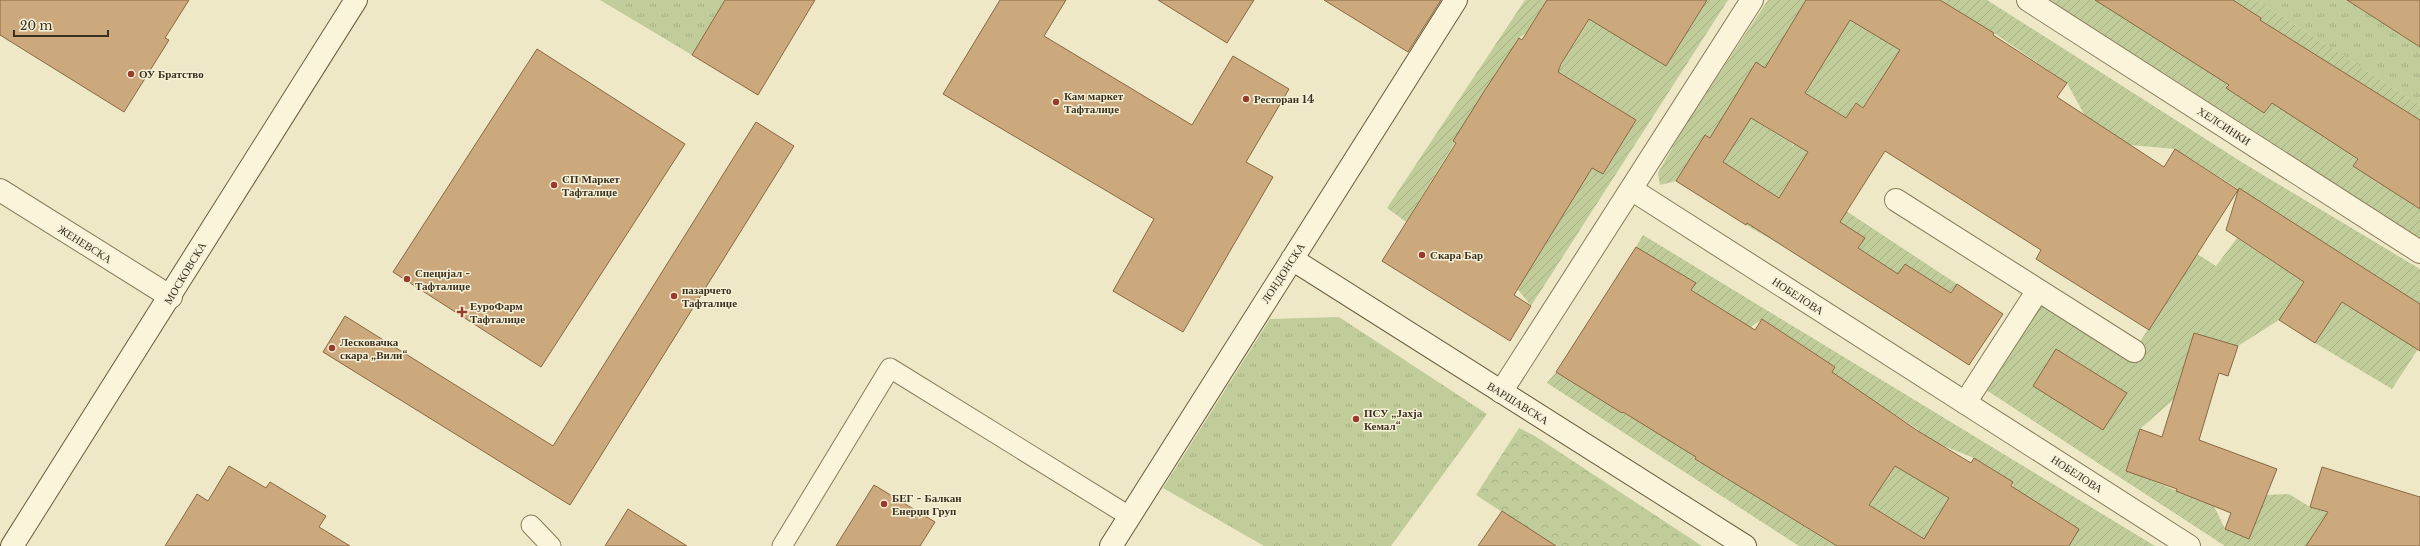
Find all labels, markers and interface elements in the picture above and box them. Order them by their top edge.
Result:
scale bar [14,12,108,38]
text: 20 m [20,18,52,33]
place label: ОУ Братство [139,67,204,81]
marker: ОУ Братство [126,69,136,79]
place label: Кам маркет Тафталиџе [1064,89,1124,116]
place label: Ресторан 14 [1254,92,1314,106]
marker: Ресторан 14 [1241,94,1251,104]
marker: Кам маркет Тафталиџе [1051,97,1061,107]
street label: ХЕЛСИНКИ [2195,104,2253,148]
place label: СП Маркет Тафталиџе [562,172,620,199]
marker: СП Маркет Тафталиџе [549,180,559,190]
street label: ЖЕНЕВСКА [55,222,115,266]
street label: МОСКОВСКА [161,239,209,307]
street label: ЛОНДОНСКА [1258,240,1308,306]
place label: Скара Бар [1430,248,1483,262]
marker: Скара Бар [1417,250,1427,260]
place label: Специјал - Тафталиџе [415,266,470,293]
marker: Специјал - Тафталиџе [402,274,412,284]
street label: НОБЕЛОВА [1770,274,1826,318]
place label: пазарчето Тафталиџе [682,283,737,310]
marker: пазарчето Тафталиџе [669,291,679,301]
place label: ЕуроФарм Тафталиџе [470,299,525,326]
marker: ЕуроФарм Тафталиџе [457,307,467,317]
place label: Лесковачка скара „Вили“ [340,335,407,362]
marker: Лесковачка скара „Вили“ [327,343,337,353]
street label: ВАРШАВСКА [1485,379,1551,427]
place label: ПСУ „Јахја Кемал“ [1364,406,1423,433]
marker: ПСУ „Јахја Кемал“ [1351,414,1361,424]
street label: НОБЕЛОВА [2049,452,2105,496]
place label: БЕГ - Балкан Енерџи Груп [892,491,962,518]
marker: БЕГ - Балкан Енерџи Груп [879,499,889,509]

